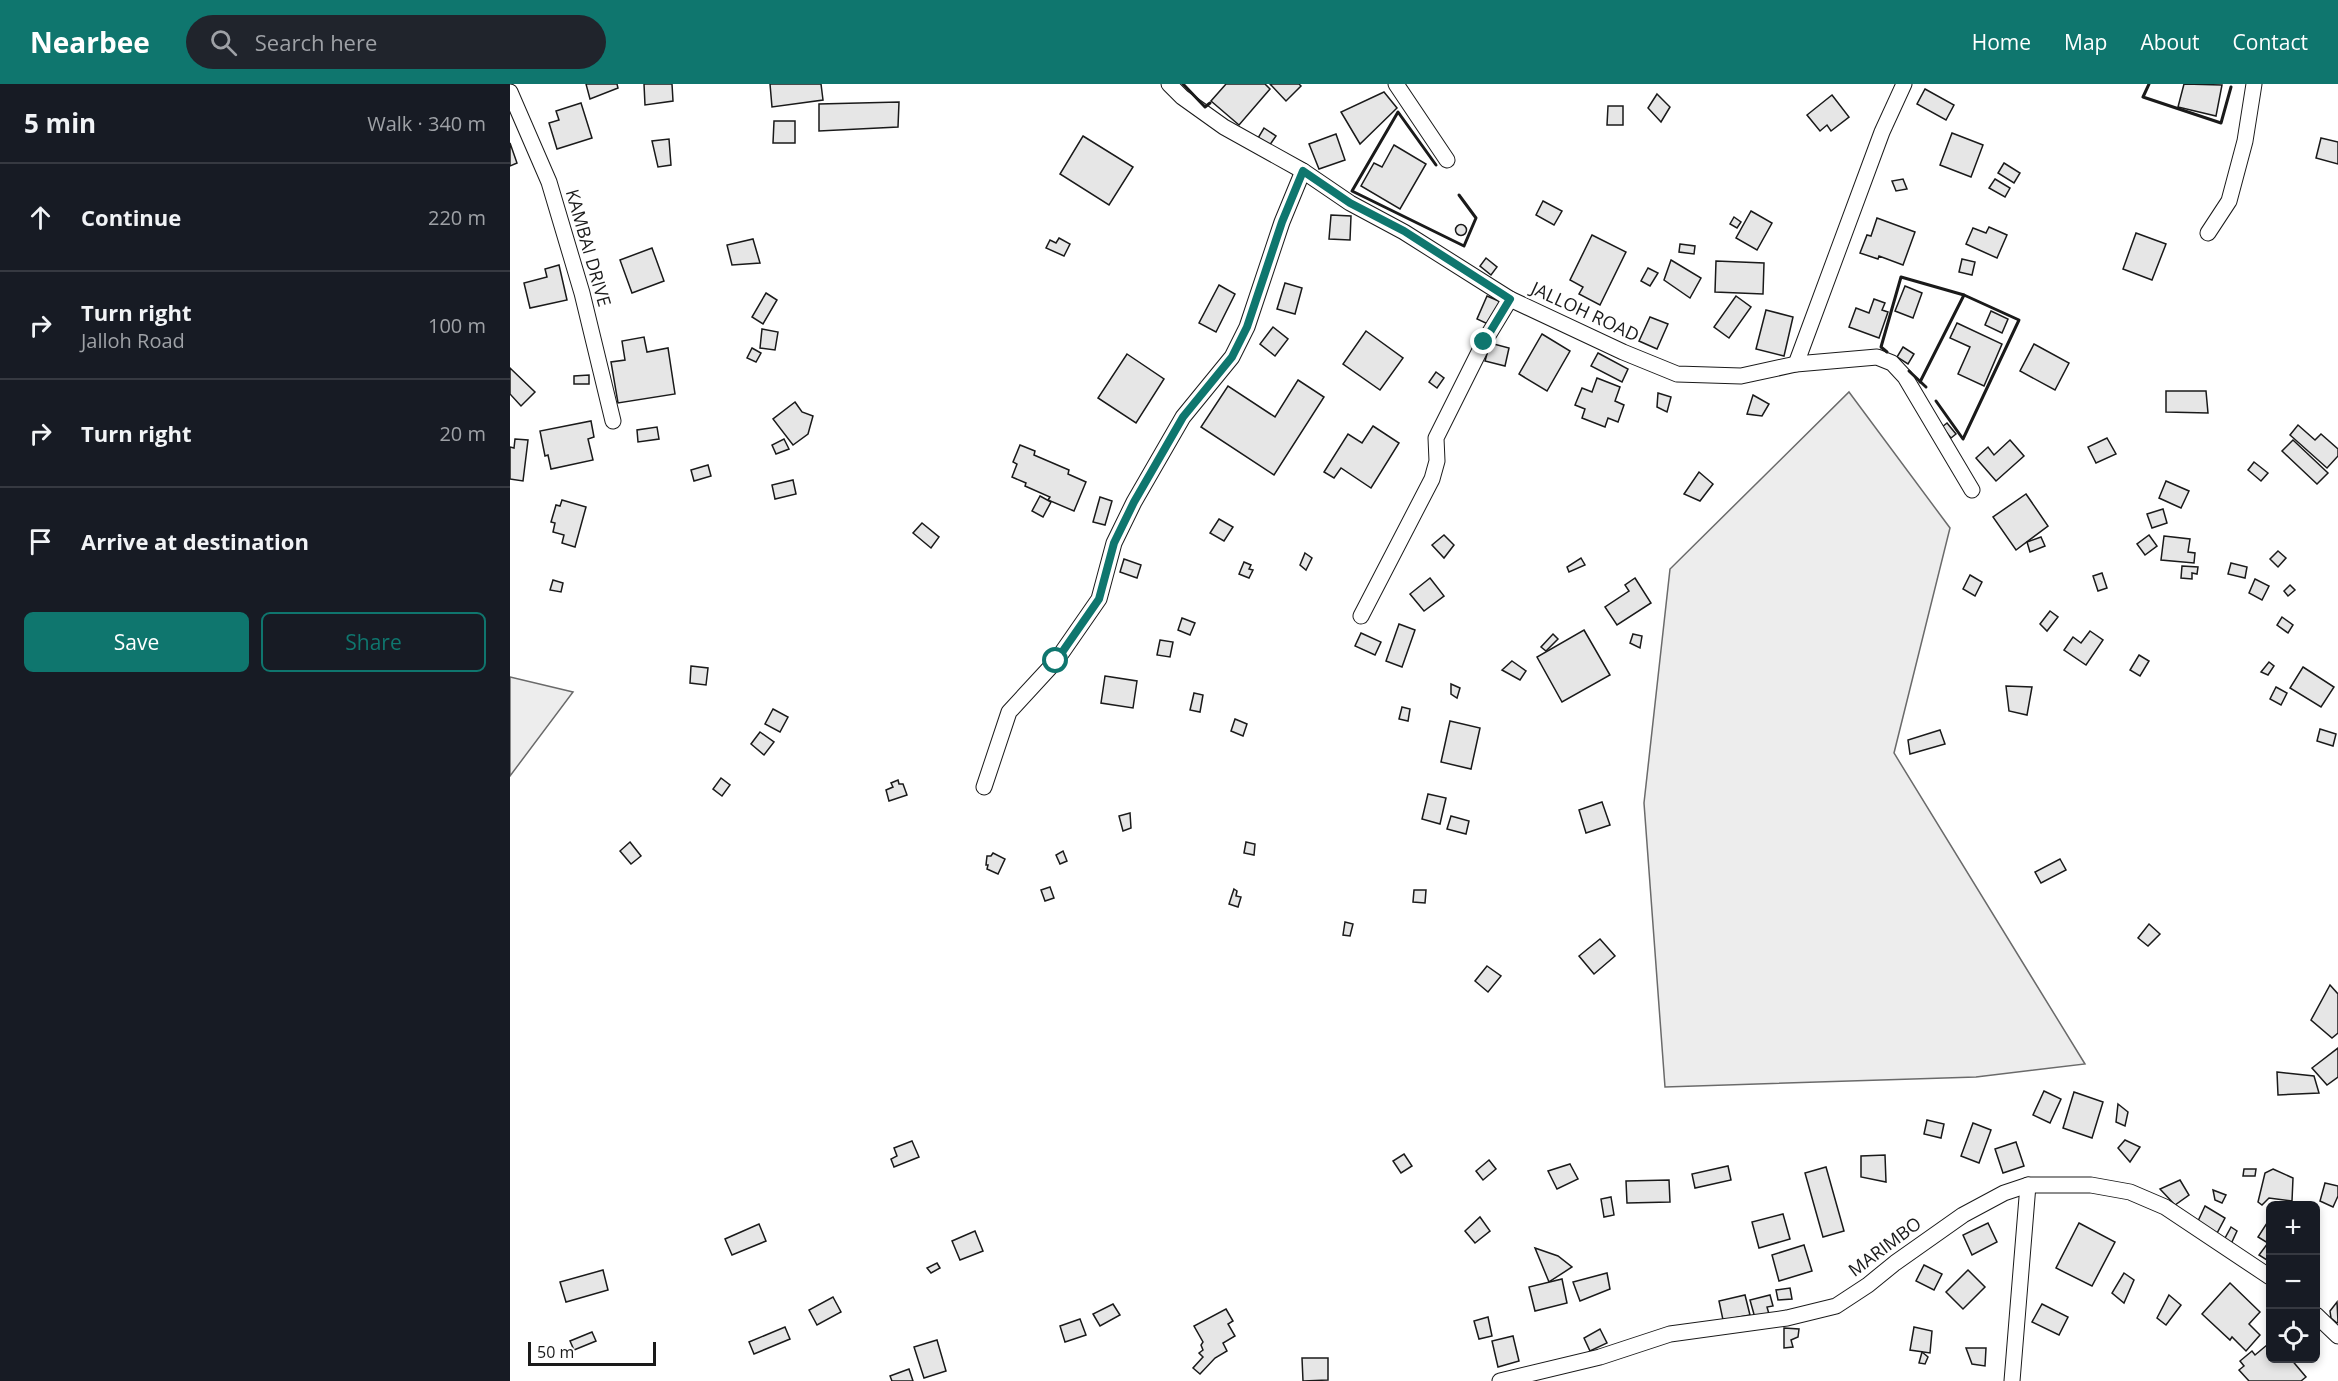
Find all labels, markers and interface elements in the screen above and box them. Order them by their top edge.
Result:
search box [186,15,606,69]
text: Nearbee [30,23,150,61]
icon: search [207,26,240,59]
text: Search here [255,27,377,57]
text: Home [1972,28,2031,56]
text: Map [2064,28,2107,56]
text: About [2140,28,2200,56]
text: Contact [2233,28,2308,56]
text: 5 min [24,105,96,141]
text: Walk · 340 m [367,110,486,137]
street label: KAMBAI DRIVE [561,186,617,309]
icon: ahead [24,201,57,234]
text: Continue [81,202,181,232]
text: 220 m [428,204,486,231]
street label: JALLOH ROAD [1526,275,1643,347]
text: Turn right [81,297,192,327]
icon: right [24,309,57,342]
text: 100 m [428,312,486,339]
text: Jalloh Road [81,327,185,354]
route end [1470,328,1496,354]
icon: right [24,417,57,450]
text: Turn right [81,418,192,448]
text: 20 m [439,420,486,447]
icon: arrive [24,525,57,558]
text: Arrive at destination [81,526,309,556]
button: Save [24,612,249,672]
button: Share [261,612,486,672]
route start [1042,647,1068,673]
map controls [2266,1201,2320,1363]
button: + [2266,1201,2320,1255]
street label: MARIMBO [1843,1211,1926,1282]
button: − [2266,1255,2320,1309]
button: locate [2266,1309,2320,1363]
scale bar [528,1339,656,1366]
text: 50 m [537,1341,574,1363]

